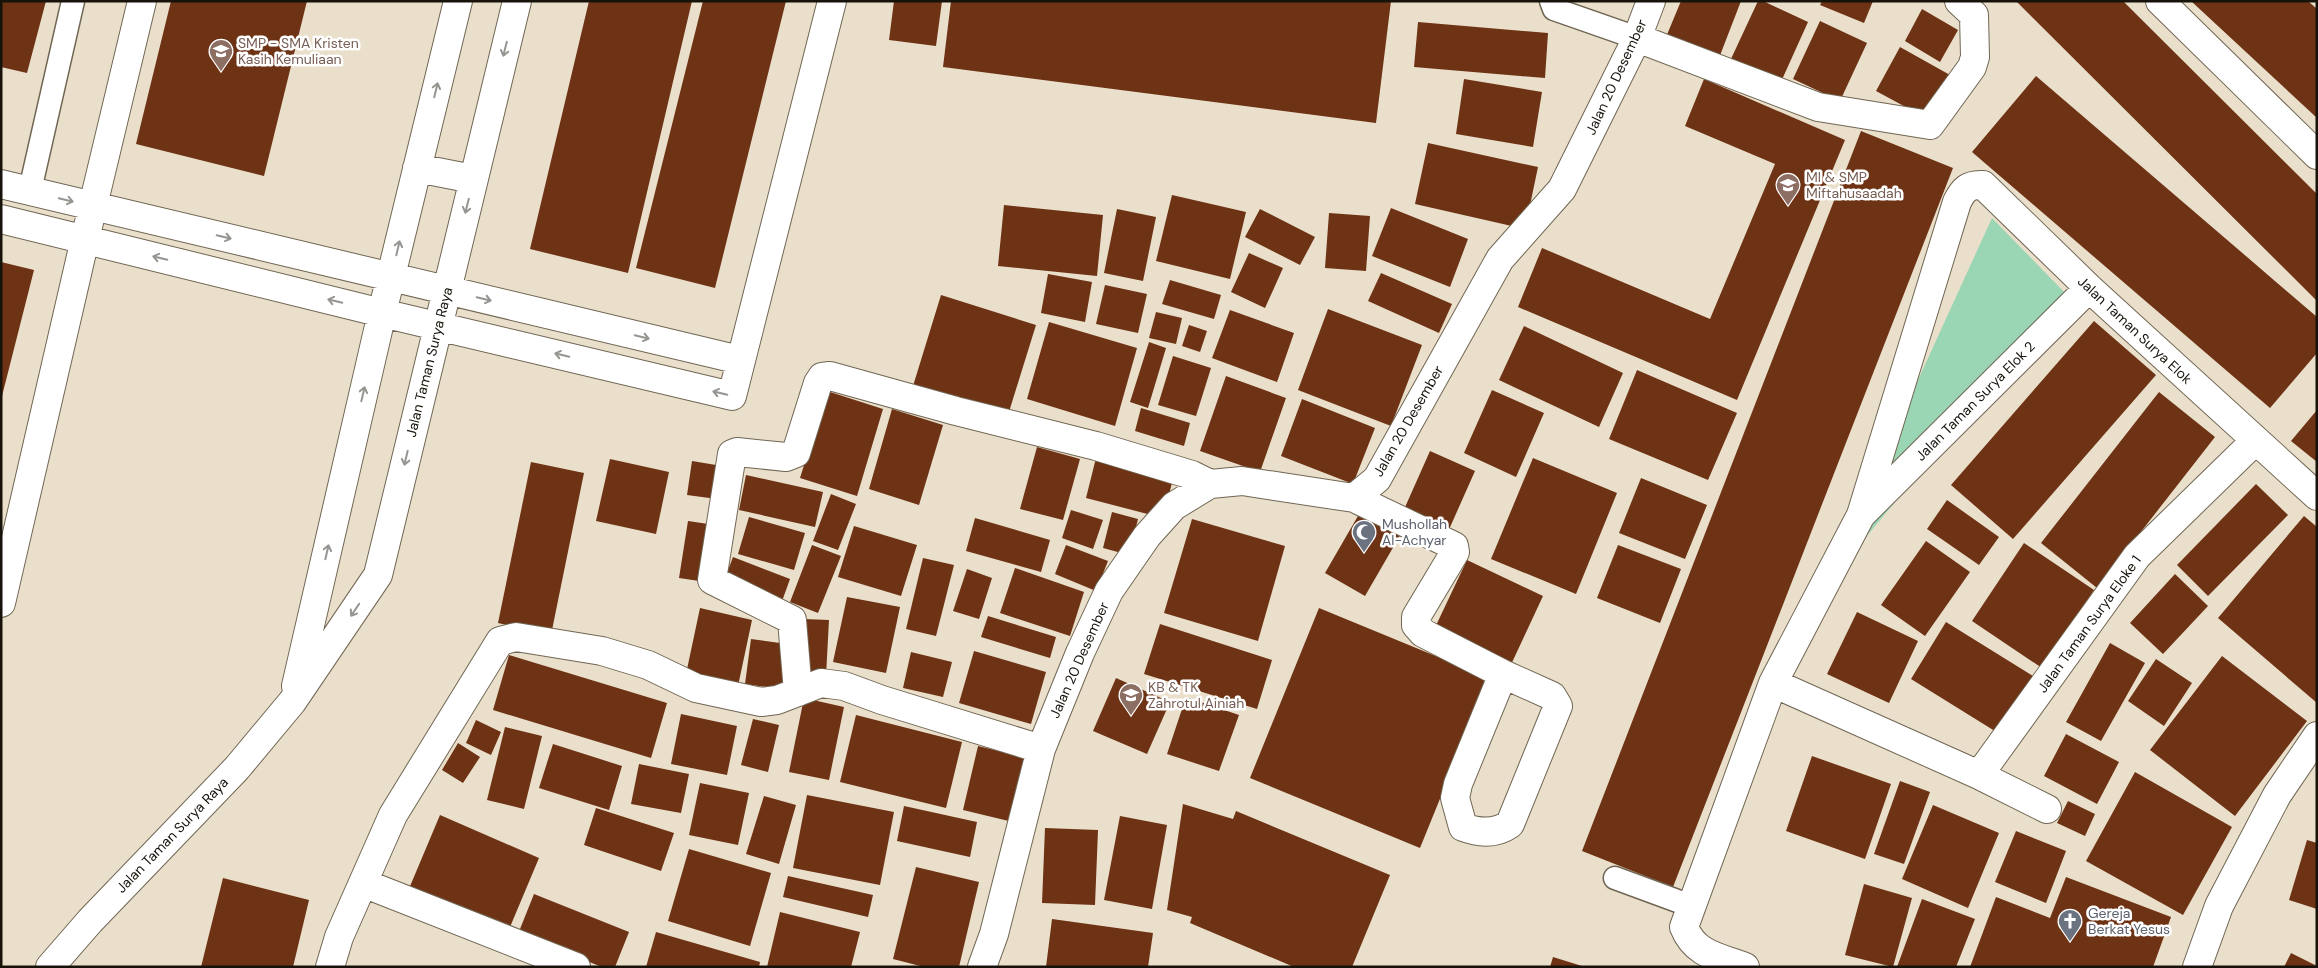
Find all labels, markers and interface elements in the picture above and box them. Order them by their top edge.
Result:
street label: Jalan 20 Desember [1581,16,1651,138]
place label: SMP - SMA Kristen Kasih Kemuliaan [238,34,359,68]
school or university icon: SMP - SMA Kristen Kasih Kemuliaan [208,38,234,72]
one-way arrow [500,40,509,56]
one-way arrow [432,83,441,99]
place label: MI & SMP Miftahusaadah [1806,168,1902,202]
school or university icon: MI & SMP Miftahusaadah [1775,172,1801,206]
one-way arrow [57,195,73,205]
one-way arrow [462,198,471,214]
one-way arrow [215,233,231,242]
one-way arrow [394,241,403,257]
one-way arrow [153,253,169,262]
street label: Jalan Taman Surya Elok [2074,272,2196,388]
street label: Jalan Taman Surya Raya [402,285,456,439]
one-way arrow [475,295,491,304]
one-way arrow [327,296,343,305]
one-way arrow [633,333,649,342]
street label: Jalan Taman Surya Elok 2 [1911,337,2039,465]
one-way arrow [554,350,570,359]
street label: Jalan 20 Desember [1369,362,1447,480]
one-way arrow [359,386,369,402]
one-way arrow [712,388,728,397]
one-way arrow [401,449,410,465]
place label: Mushollah Al-Achyar [1382,515,1447,549]
mosque icon: Mushollah Al-Achyar [1351,519,1377,553]
one-way arrow [323,545,332,561]
street label: Jalan Taman Surya Eloke 1 [2033,552,2145,696]
street label: Jalan 20 Desember [1045,599,1113,721]
one-way arrow [350,602,360,616]
place label: KB & TK Zahrotul Ainiah [1148,678,1244,712]
school or university icon: KB & TK Zahrotul Ainiah [1118,682,1144,716]
street label: Jalan Taman Surya Raya [112,773,232,897]
place label: Gereja Berkat Yesus [2088,904,2170,938]
church icon: Gereja Berkat Yesus [2057,908,2083,942]

